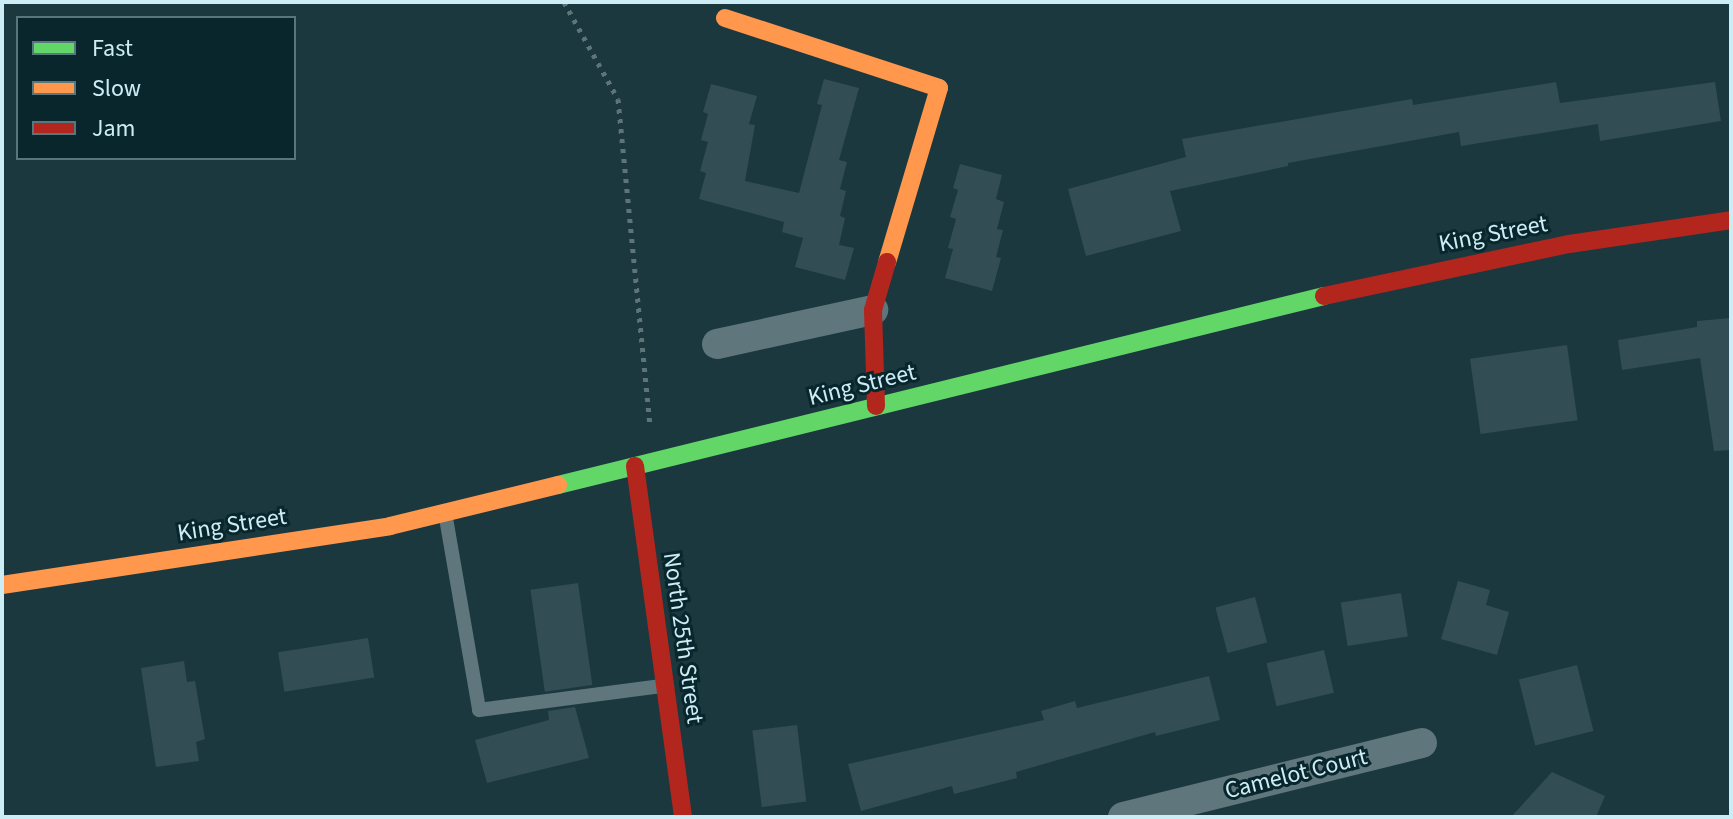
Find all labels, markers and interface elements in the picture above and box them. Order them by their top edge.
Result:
legend [16,16,296,160]
text: Fast [92,31,133,66]
text: Slow [92,71,141,106]
text: Jam [92,111,136,146]
street label: King Street [1436,209,1550,259]
street label: King Street [805,358,919,412]
street label: King Street [175,502,289,548]
street label: North 25th Street [657,550,709,726]
street label: Camelot Court [1222,742,1370,806]

